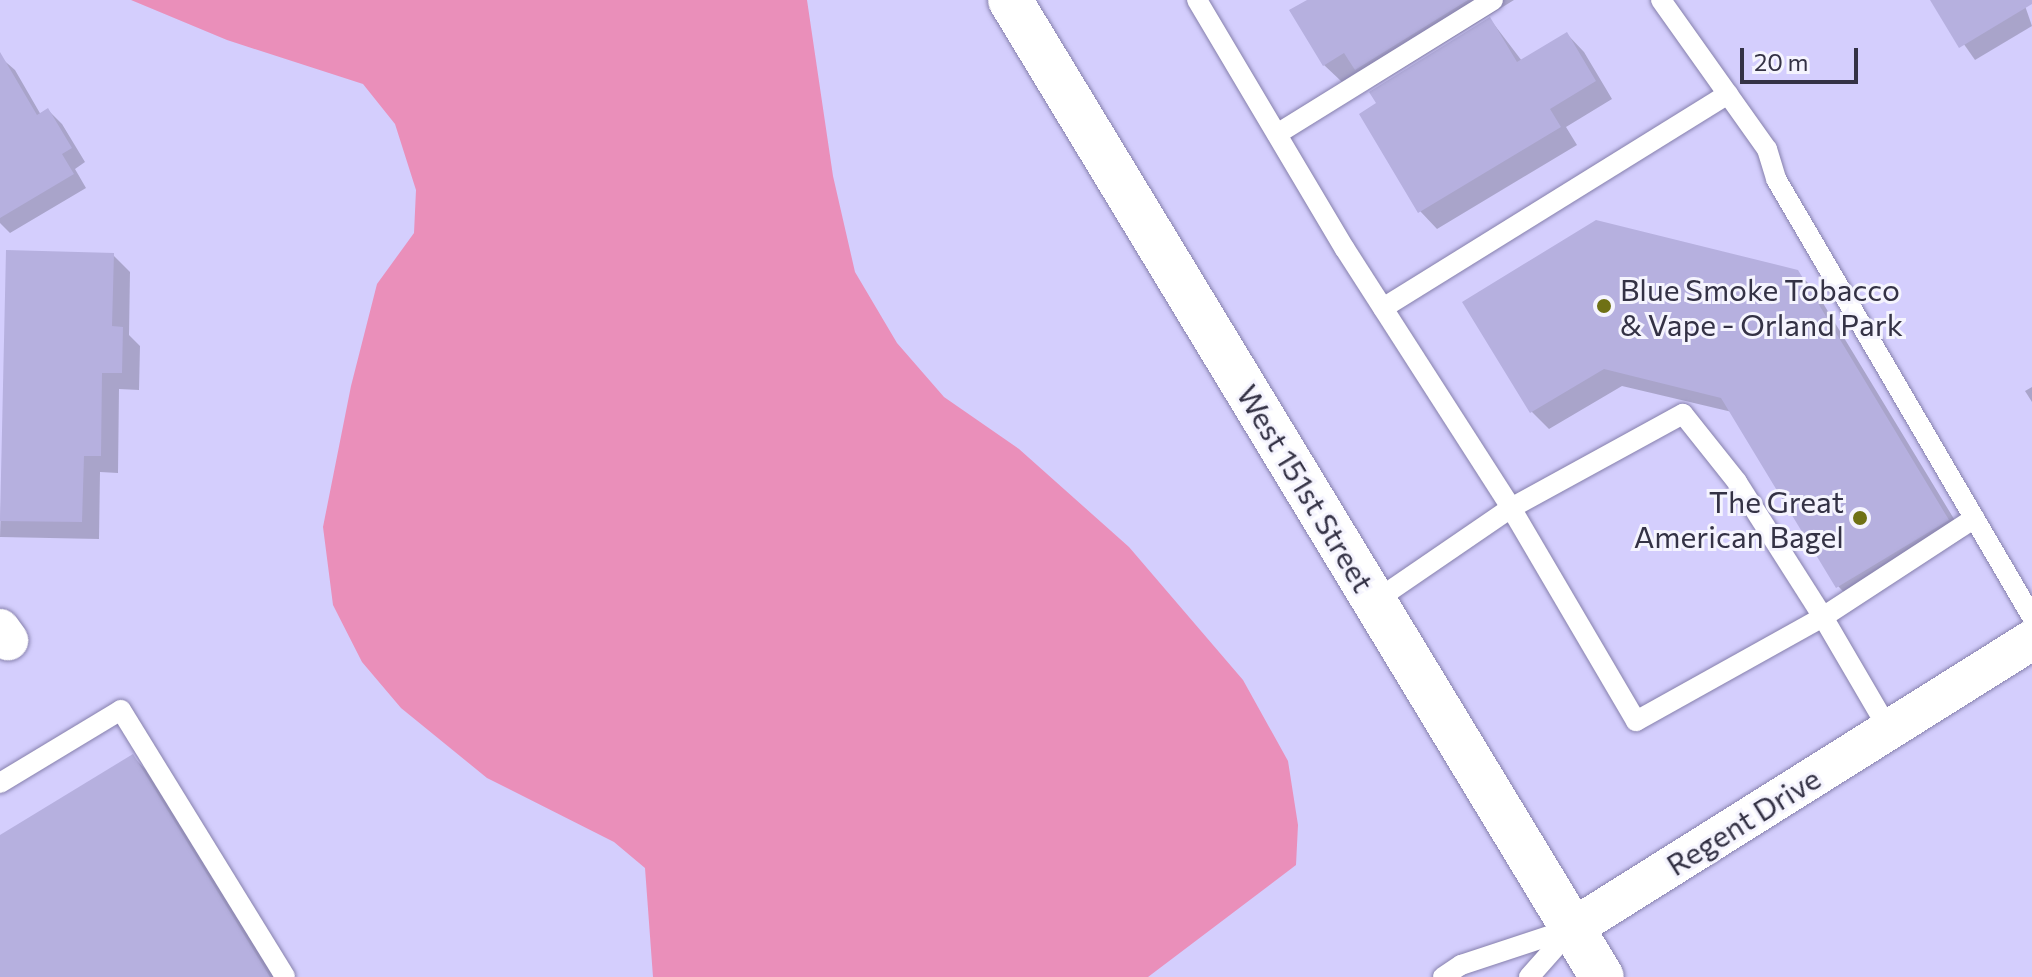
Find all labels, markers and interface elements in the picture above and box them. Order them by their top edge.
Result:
scale bar [1744,32,1862,82]
text: 20 m [1754,47,1808,76]
place label: Blue Smoke Tobacco & Vape - Orland Park [1620,271,1903,342]
marker: Blue Smoke Tobacco & Vape - Orland Park [1595,297,1613,315]
street label: West 151st Street [1230,378,1382,598]
place label: The Great American Bagel [1634,483,1844,554]
marker: The Great American Bagel [1851,509,1869,527]
street label: Regent Drive [1659,760,1827,882]

